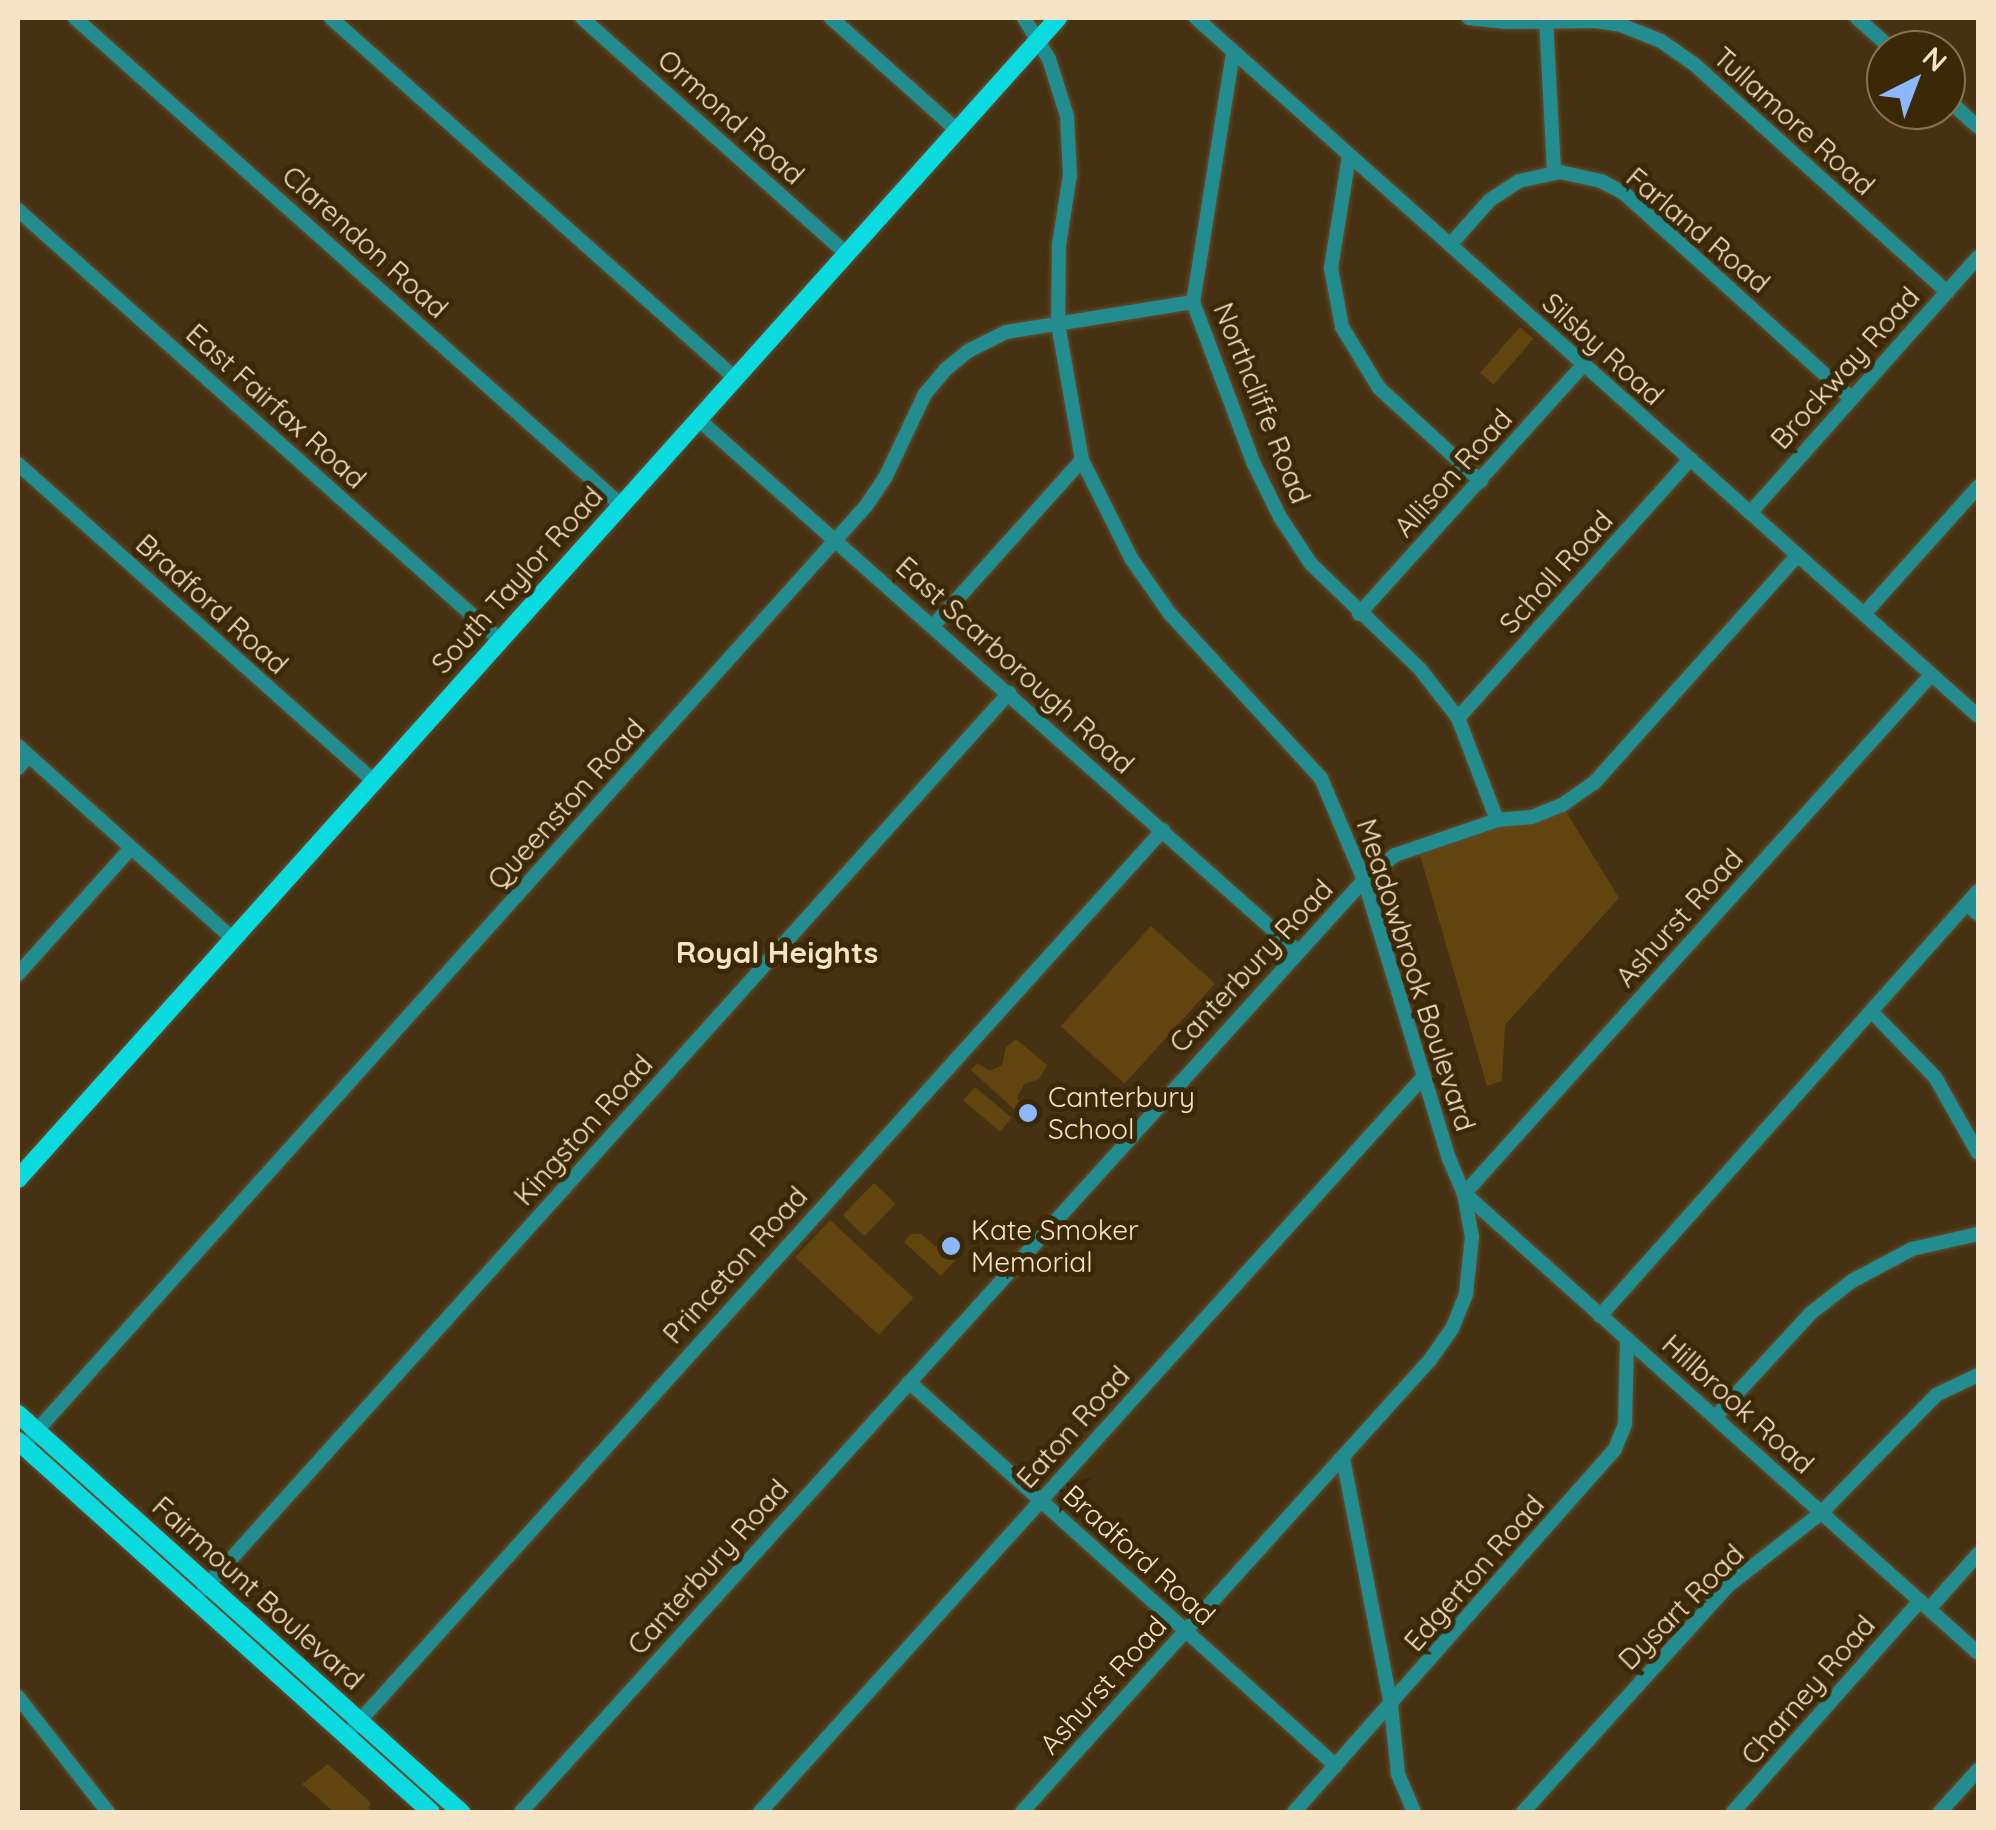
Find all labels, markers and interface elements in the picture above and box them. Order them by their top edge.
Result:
north arrow [1866,30,1966,130]
text: N [1916,39,1954,79]
street label: Tullamore Road [1707,40,1881,202]
street label: Ormond Road [651,43,811,191]
street label: Clarendon Road [275,159,455,325]
street label: Farland Road [1620,160,1776,300]
street label: Brockway Road [1764,280,1926,456]
street label: Silsby Road [1536,286,1670,412]
street label: Northcliffe Road [1206,298,1318,508]
street label: East Fairfax Road [179,317,373,495]
street label: Allison Road [1387,402,1519,544]
street label: South Taylor Road [424,480,610,680]
street label: Scholl Road [1492,504,1620,640]
street label: Bradford Road [129,527,295,681]
street label: East Scarborough Road [889,549,1141,781]
street label: Queenston Road [481,712,651,896]
street label: Meadowbrook Boulevard [1350,815,1482,1135]
street label: Ashurst Road [1608,842,1750,994]
street label: Canterbury Road [1162,873,1340,1059]
district label: Royal Heights [676,934,878,970]
street label: Kingston Road [507,1048,659,1212]
place label: Canterbury School [1048,1080,1195,1146]
marker: Canterbury School [1017,1102,1039,1124]
street label: Princeton Road [656,1180,814,1350]
place label: Kate Smoker Memorial [971,1213,1139,1279]
marker: Kate Smoker Memorial [940,1235,962,1257]
street label: Hillbrook Road [1655,1327,1821,1481]
street label: Eaton Road [1010,1359,1136,1495]
street label: Canterbury Road [621,1472,795,1662]
street label: Bradford Road [1056,1478,1222,1632]
street label: Edgerton Road [1397,1488,1551,1658]
street label: Fairmount Boulevard [146,1489,370,1697]
street label: Dysart Road [1611,1537,1751,1677]
street label: Charney Road [1734,1608,1882,1772]
street label: Ashurst Road [1032,1609,1174,1761]

